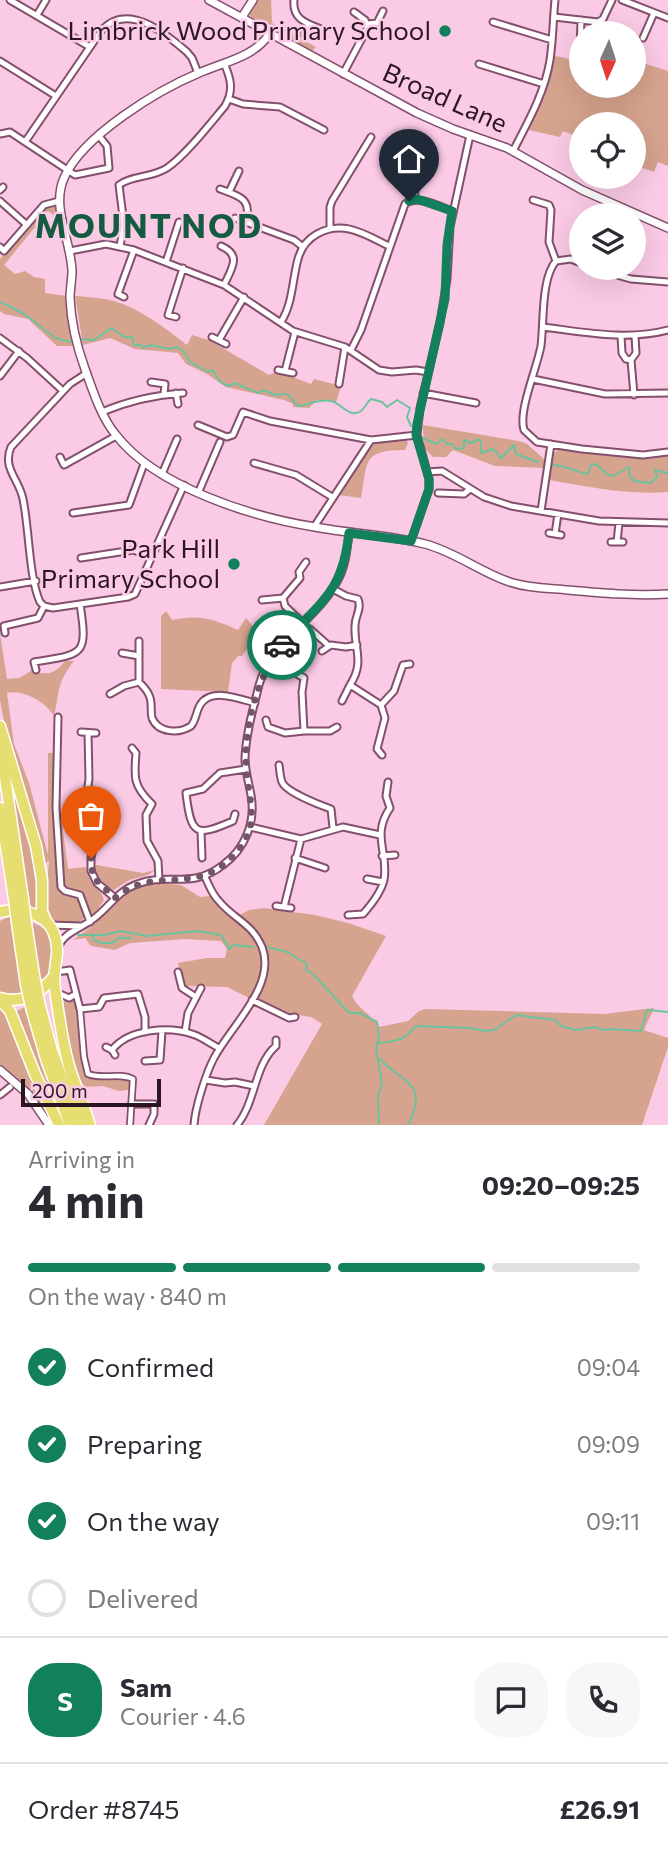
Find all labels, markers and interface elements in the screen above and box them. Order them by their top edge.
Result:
place label: Limbrick Wood Primary School [67,14,431,45]
north arrow [569,21,646,98]
map controls [569,21,646,280]
marker: Limbrick Wood Primary School [437,23,453,39]
street label: Broad Lane [379,55,513,138]
button: locate [569,112,646,189]
pin [379,129,439,201]
icon: home [390,140,428,178]
button: layers [569,203,646,280]
district label: MOUNT NOD [35,204,263,245]
place label: Park Hill Primary School [41,532,220,593]
marker: Park Hill Primary School [226,556,242,572]
courier [247,610,317,680]
icon: car [263,626,301,664]
pin [61,786,121,858]
icon: bag [72,797,110,835]
scale bar [21,1076,161,1108]
text: 200 m [32,1079,88,1102]
text: Arriving in [28,1145,135,1173]
text: 09:20–09:25 [482,1169,640,1200]
text: 4 min [28,1171,145,1227]
text: On the way · 840 m [28,1282,227,1310]
icon: check [28,1348,66,1386]
text: Confirmed [87,1351,214,1382]
text: 09:04 [577,1353,640,1381]
icon: check [28,1425,66,1463]
text: Preparing [87,1428,202,1459]
text: 09:09 [577,1430,640,1458]
icon: check [28,1502,66,1540]
text: On the way [87,1505,220,1536]
text: 09:11 [586,1507,640,1535]
text: Delivered [87,1582,198,1613]
button: chat [474,1663,548,1737]
button: phone [566,1663,640,1737]
text: Sam [120,1671,172,1702]
text: S [57,1685,73,1716]
text: Courier · 4.6 [120,1702,246,1730]
text: Order #8745 [28,1793,179,1824]
text: £26.91 [560,1793,640,1824]

